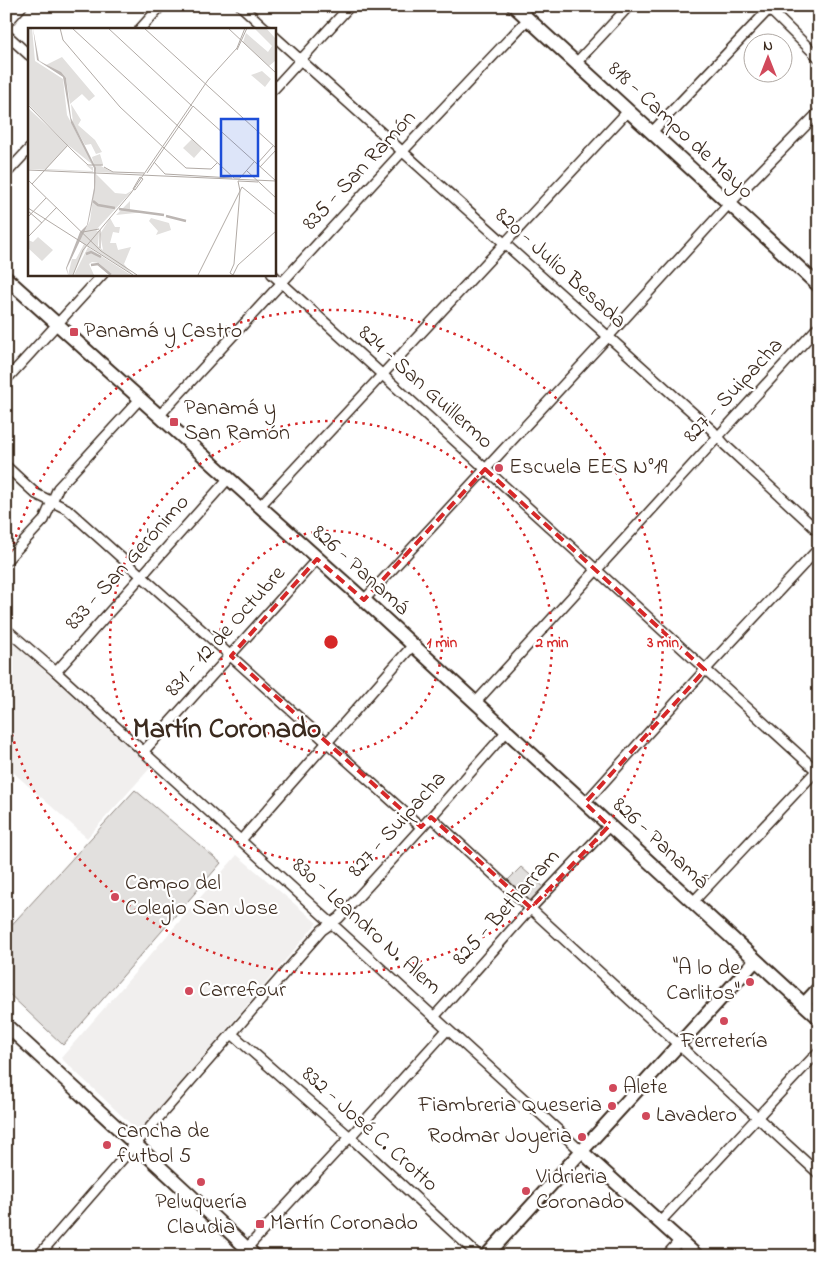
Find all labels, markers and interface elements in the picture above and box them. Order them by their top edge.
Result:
inset map [28,28,275,275]
north arrow [742,32,792,82]
text: N [763,36,773,57]
street label: 818 - Campo de Mayo [599,55,760,208]
street label: 835 - San Ramón [295,103,425,239]
street label: 820 - Julio Besada [487,201,633,337]
place label: Panamá y Castro [84,316,242,349]
street label: 824 - San Guillermo [350,318,500,458]
marker: Panamá y Castro [68,326,80,338]
street label: 827 - Suipacha [677,331,791,451]
place label: Panamá y San Ramón [184,393,290,450]
marker: Panamá y San Ramón [168,416,180,428]
place label: Escuela EES N°19 [509,452,668,484]
marker: Escuela EES N°19 [493,462,505,474]
street label: 833 - San Gerónimo [58,488,198,638]
street label: 826 - Panamá [304,518,416,624]
street label: 831 - 12 de Octubre [158,559,294,705]
text: 1 min [427,632,458,654]
text: 2 min [535,632,569,654]
text: 3 min [646,632,679,654]
centre of rings [322,633,340,651]
district label: Martín Coronado [133,710,321,751]
street label: 827 - Suipacha [341,764,455,886]
street label: 826 - Panamá [604,791,716,897]
street label: 825 - Betharram [446,842,568,974]
street label: 830 - Leandro N. Alem [284,851,448,1003]
place label: Campo del Colegio San Jose [125,868,278,926]
marker: Campo del Colegio San Jose [109,891,121,903]
place label: "A lo de Carlitos" [666,953,740,1010]
place label: Carrefour [199,975,286,1007]
marker: "A lo de Carlitos" [744,976,756,988]
marker: Carrefour [183,985,195,997]
marker: Ferretería [718,1015,730,1027]
place label: Ferretería [679,1026,768,1058]
street label: 832 - José C. Crotto [293,1060,445,1200]
place label: Alete [623,1072,667,1104]
marker: Alete [607,1082,619,1094]
place label: Fiambreria Queseria [417,1090,602,1122]
marker: Fiambreria Queseria [606,1100,618,1112]
place label: Lavadero [656,1100,737,1132]
marker: Lavadero [640,1110,652,1122]
place label: cancha de futbol 5 [117,1116,209,1173]
place label: Rodmar Joyeria [428,1121,572,1154]
marker: Rodmar Joyeria [576,1131,588,1143]
marker: cancha de futbol 5 [101,1139,113,1151]
place label: Vidrieria Coronado [535,1162,624,1219]
marker: Peluquería Claudia [195,1176,207,1188]
marker: Vidrieria Coronado [520,1185,532,1197]
place label: Peluquería Claudia [155,1187,247,1244]
place label: Martín Coronado [270,1208,418,1240]
marker: Martín Coronado [254,1218,266,1230]

